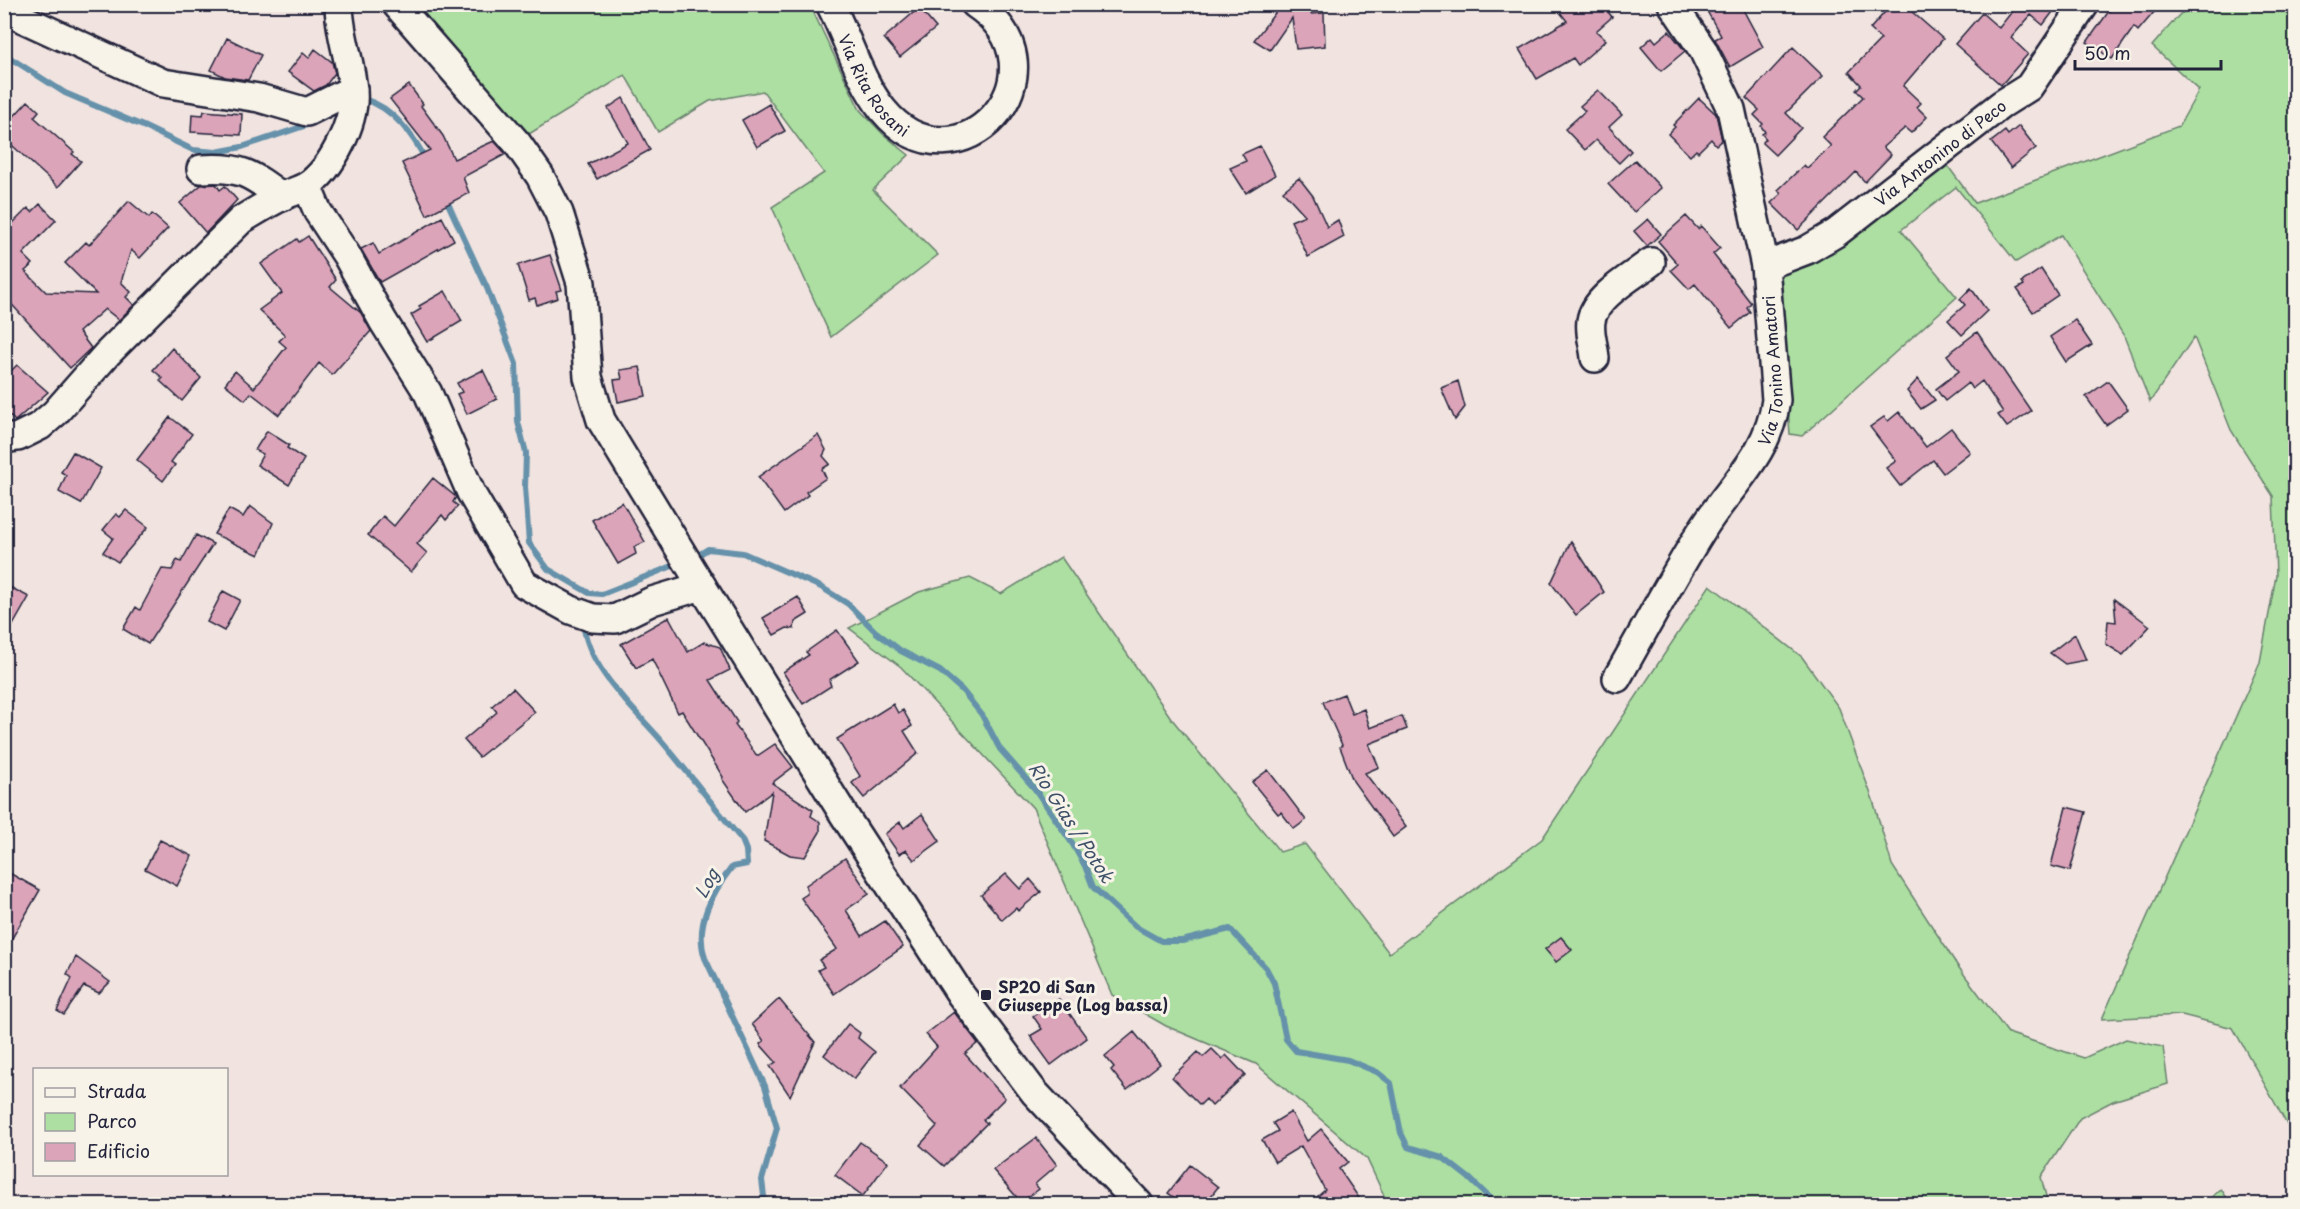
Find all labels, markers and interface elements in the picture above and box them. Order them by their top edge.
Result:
street label: Via Rita Rosani [833,30,914,142]
scale bar [2075,33,2220,71]
text: 50 m [2084,39,2131,66]
street label: Via Antonino di Peco [1869,93,2011,211]
street label: Via Tonino Amatori [1751,295,1788,450]
water label: Rio Gias / Potok [1023,756,1122,888]
water label: Log [687,862,726,903]
place label: SP20 di San Giuseppe (Log bassa) [998,974,1168,1016]
marker: SP20 di San Giuseppe (Log bassa) [979,988,993,1002]
legend [33,1068,228,1176]
text: Strada [87,1077,147,1104]
text: Parco [87,1107,137,1134]
text: Edificio [87,1137,150,1164]

